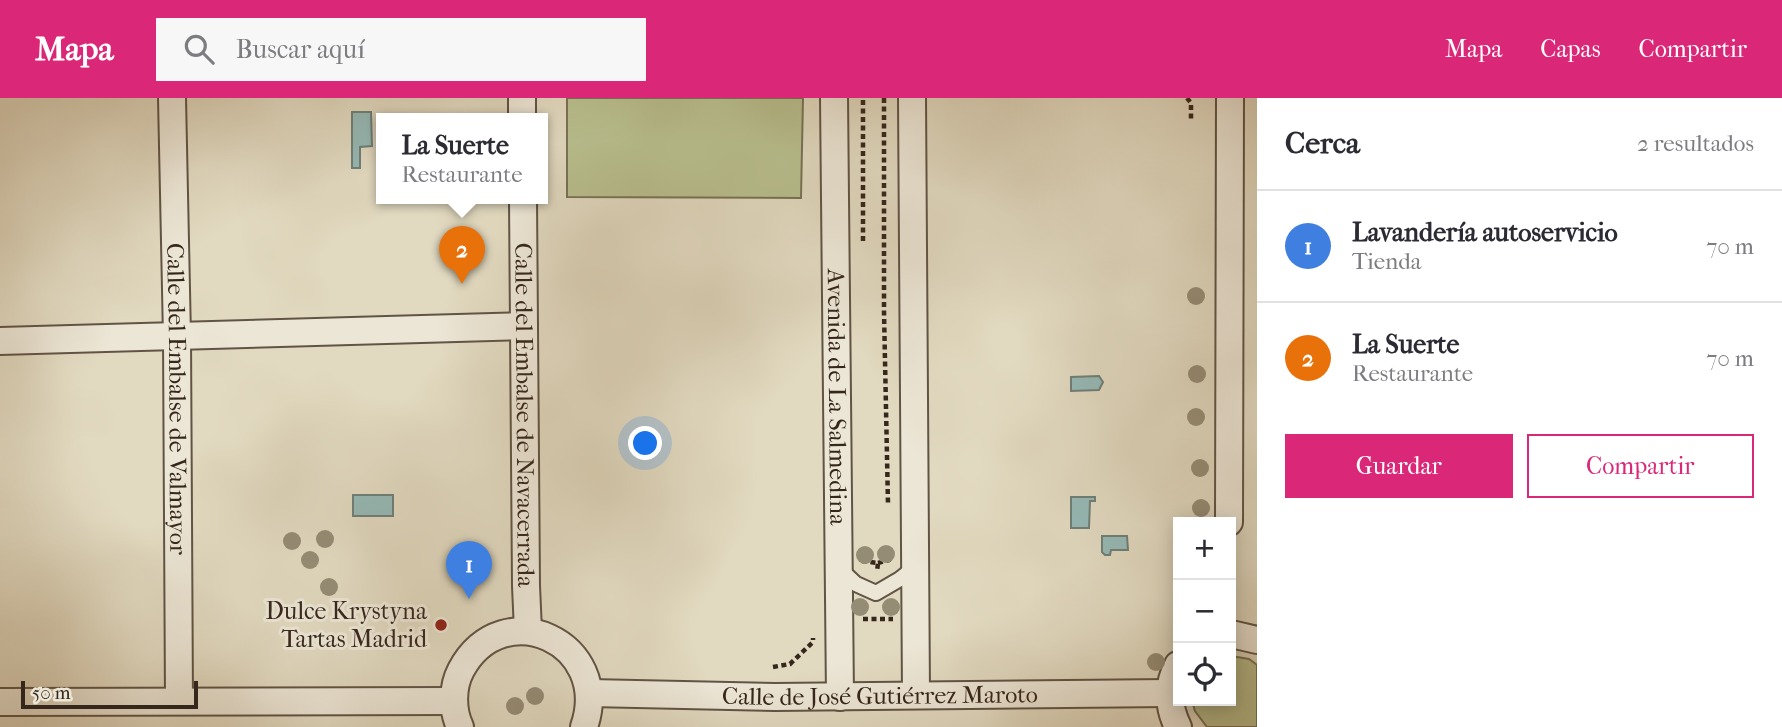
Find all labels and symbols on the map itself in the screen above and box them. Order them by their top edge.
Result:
pin: 2 [439,226,485,284]
street label: Calle del Embalse de Valmayor [161,243,192,556]
street label: Calle del Embalse de Navacerrada [509,243,540,588]
street label: Avenida de La Salmedina [822,267,852,526]
your location [628,426,662,460]
pin: 1 [446,541,492,599]
place label: Dulce Krystyna Tartas Madrid [266,597,428,653]
marker: Dulce Krystyna Tartas Madrid [433,617,449,633]
scale bar [21,678,198,710]
street label: Calle de José Gutiérrez Maroto [722,680,1038,711]

